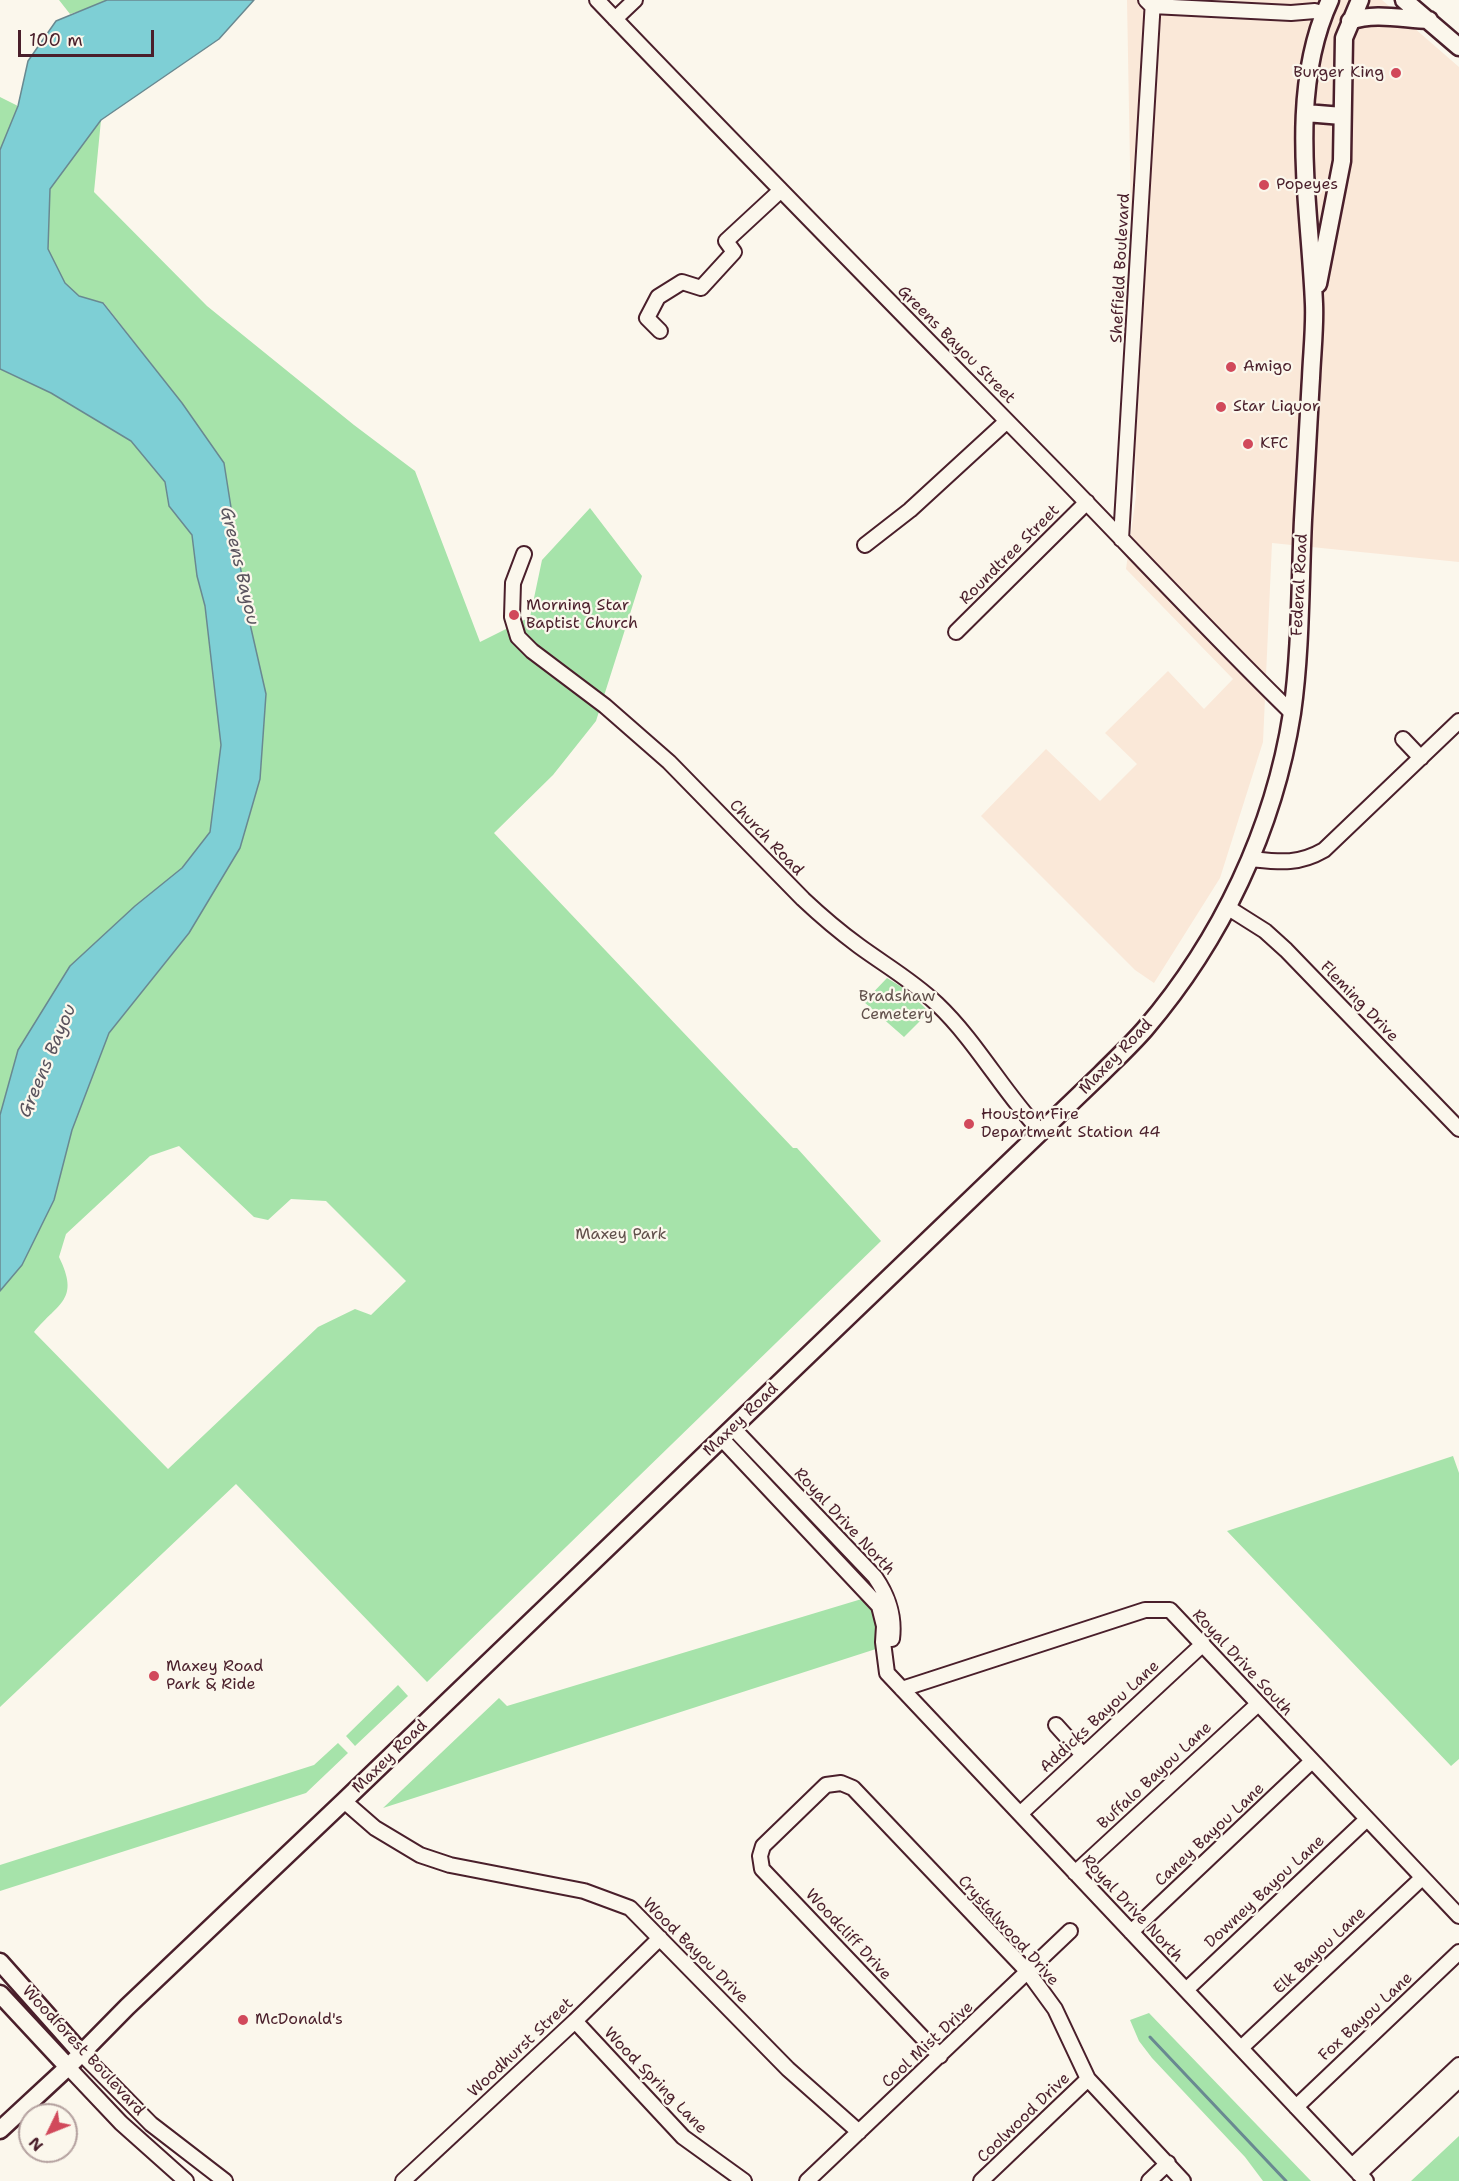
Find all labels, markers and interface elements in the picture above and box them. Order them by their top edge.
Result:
scale bar [21,18,158,56]
text: 100 m [29,28,83,52]
place label: Burger King [1293,63,1384,83]
marker: Burger King [1389,66,1403,80]
place label: Popeyes [1276,175,1338,195]
marker: Popeyes [1257,178,1271,192]
street label: Sheffield Boulevard [1107,193,1135,343]
street label: Greens Bayou Street [893,282,1019,408]
place label: Amigo [1243,357,1292,377]
marker: Amigo [1224,360,1238,374]
place label: Star Liquor [1233,397,1319,417]
marker: Star Liquor [1214,400,1228,414]
place label: KFC [1260,434,1288,454]
marker: KFC [1241,437,1255,451]
street label: Roundtree Street [956,501,1064,609]
water label: Greens Bayou [215,505,263,627]
street label: Federal Road [1288,533,1312,637]
place label: Morning Star Baptist Church [526,596,638,634]
marker: Morning Star Baptist Church [507,608,521,622]
street label: Church Road [725,796,807,880]
street label: Fleming Drive [1316,958,1402,1046]
park label: Bradshaw Cemetery [859,987,935,1025]
water label: Greens Bayou [14,1001,82,1121]
street label: Maxey Road [1075,1015,1157,1099]
place label: Houston Fire Department Station 44 [981,1105,1161,1143]
marker: Houston Fire Department Station 44 [962,1117,976,1131]
park label: Maxey Park [575,1225,667,1245]
street label: Maxey Road [699,1379,783,1461]
street label: Royal Drive North [789,1464,899,1580]
street label: Royal Drive South [1188,1606,1296,1720]
place label: Maxey Road Park & Ride [166,1657,263,1695]
street label: Addicks Bayou Lane [1036,1657,1164,1777]
marker: Maxey Road Park & Ride [147,1669,161,1683]
street label: Maxey Road [348,1716,432,1798]
street label: Buffalo Bayou Lane [1094,1718,1216,1834]
street label: Caney Bayou Lane [1151,1779,1269,1891]
street label: Downey Bayou Lane [1201,1832,1329,1952]
street label: Royal Drive North [1077,1851,1187,1967]
street label: Crystalwood Drive [953,1872,1063,1990]
street label: Woodcliff Drive [801,1885,895,1985]
street label: Wood Bayou Drive [638,1894,752,2008]
street label: Elk Bayou Lane [1270,1903,1370,1999]
street label: Fox Bayou Lane [1315,1969,1417,2065]
street label: Woodforest Boulevard [18,1982,148,2120]
street label: Woodhurst Street [464,1994,578,2102]
street label: Cool Mist Drive [878,1998,978,2092]
place label: McDonald's [255,2010,343,2030]
marker: McDonald's [236,2013,250,2027]
street label: Wood Spring Lane [599,2024,711,2138]
street label: Coolwood Drive [974,2069,1074,2167]
north arrow [18,2103,78,2163]
text: N [24,2132,48,2156]

